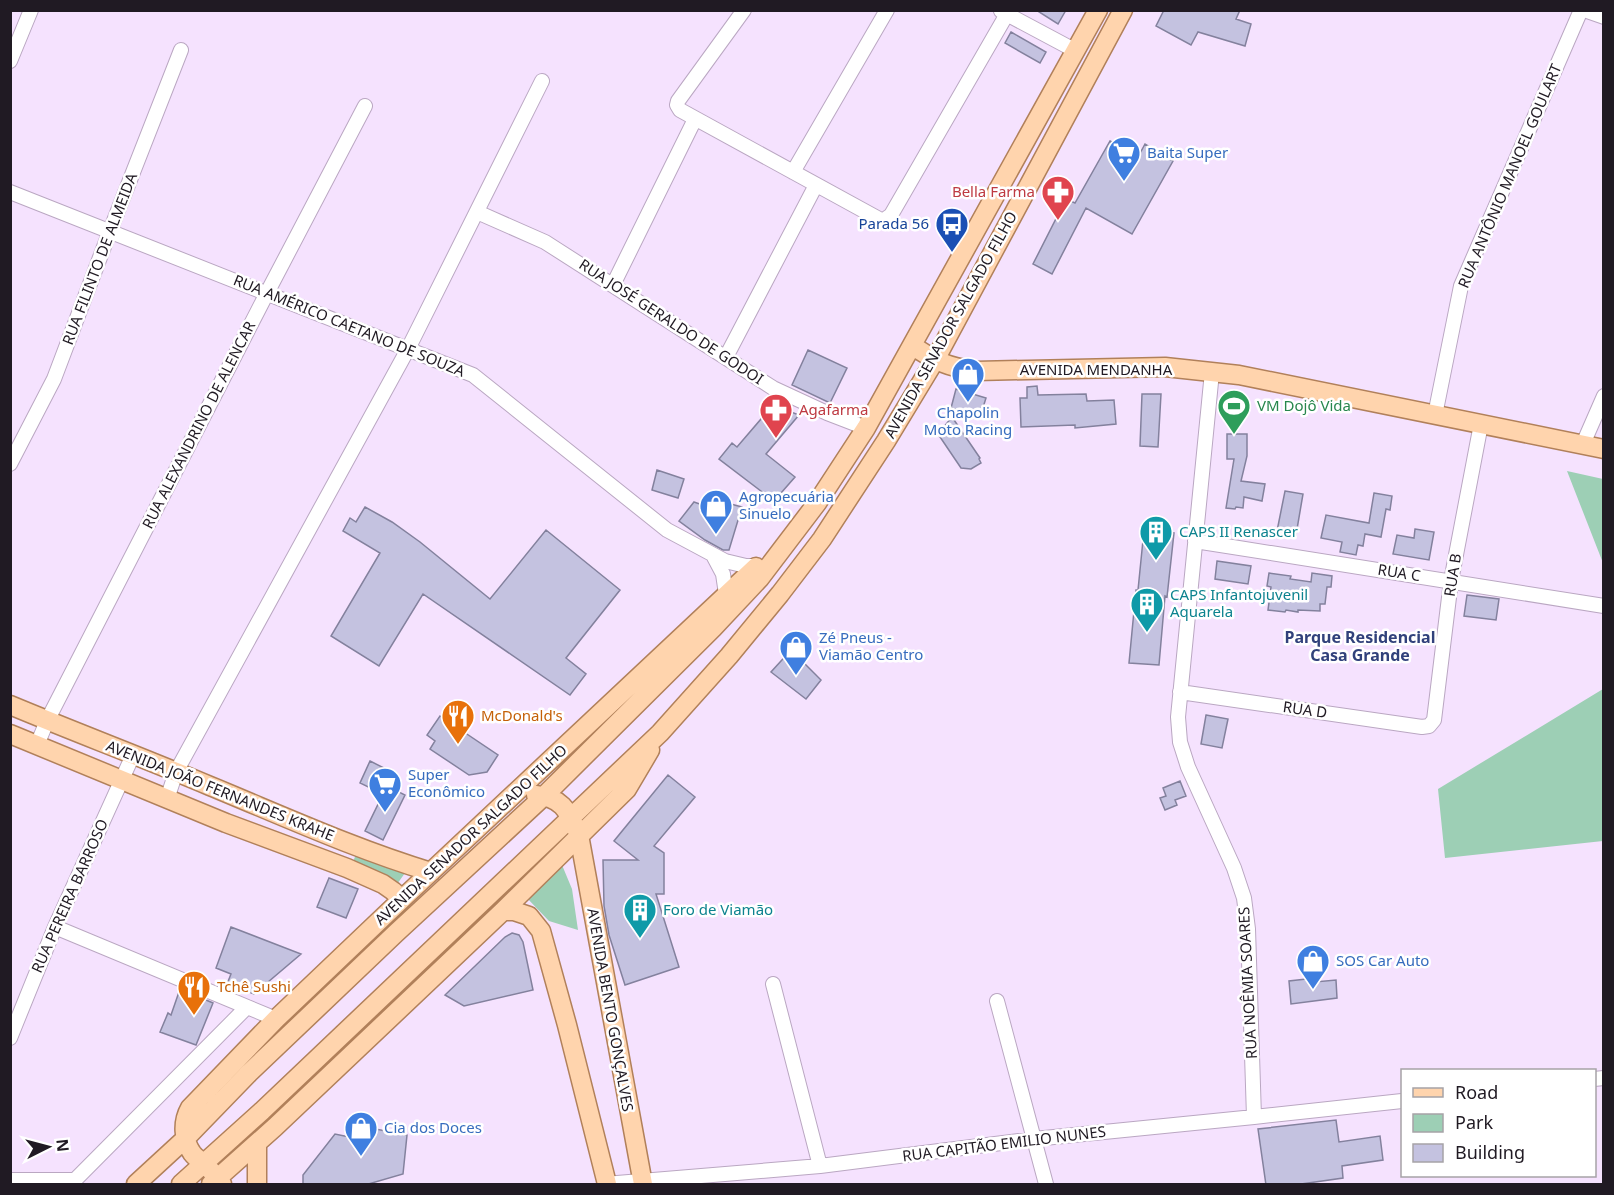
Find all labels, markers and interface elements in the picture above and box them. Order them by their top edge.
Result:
street label: RUA ANTÔNIO MANOEL GOULART [1453,60,1566,291]
supermarket icon: Baita Super [1106,135,1142,182]
place label: Baita Super [1147,142,1228,162]
street label: RUA FILINTO DE ALMEIDA [57,170,141,347]
pharmacy icon: Bella Farma [1040,174,1076,221]
place label: Bella Farma [952,181,1035,201]
bus stop icon: Parada 56 [934,206,970,253]
street label: AVENIDA SENADOR SALGADO FILHO [879,208,1021,441]
place label: Parada 56 [858,213,929,233]
street label: RUA JOSÉ GERALDO DE GODOI [575,254,768,388]
street label: RUA AMÉRICO CAETANO DE SOUZA [231,269,468,381]
street label: RUA ALEXANDRINO DE ALENCAR [137,317,260,532]
shop icon: Chapolin Moto Racing [950,356,986,403]
street label: AVENIDA MENDANHA [1020,359,1173,379]
sports icon: VM Dojô Vida [1216,388,1252,435]
pharmacy icon: Agafarma [758,392,794,439]
place label: VM Dojô Vida [1257,395,1351,415]
place label: Agafarma [799,399,868,419]
place label: Chapolin Moto Racing [924,402,1012,439]
place label: Agropecuária Sinuelo [739,486,834,523]
shop icon: Agropecuária Sinuelo [698,488,734,535]
building icon: CAPS II Renascer [1138,514,1174,561]
place label: CAPS II Renascer [1179,521,1298,541]
street label: RUA B [1439,552,1465,598]
street label: RUA C [1376,559,1423,585]
place label: CAPS Infantojuvenil Aquarela [1170,584,1308,621]
building icon: CAPS Infantojuvenil Aquarela [1129,586,1165,633]
district label: Parque Residencial Casa Grande [1285,626,1435,666]
place label: Zé Pneus - Viamão Centro [819,627,923,664]
shop icon: Zé Pneus - Viamão Centro [778,629,814,676]
street label: RUA D [1282,696,1329,722]
restaurant icon: McDonald's [440,698,476,745]
place label: McDonald's [481,705,563,725]
street label: AVENIDA JOÃO FERNANDES KRAHE [103,735,337,845]
street label: AVENIDA SENADOR SALGADO FILHO [370,740,571,929]
place label: Super Econômico [408,764,485,801]
supermarket icon: Super Econômico [367,766,403,813]
street label: RUA PEREIRA BARROSO [26,816,112,976]
building icon: Foro de Viamão [622,892,658,939]
place label: Foro de Viamão [663,899,773,919]
street label: AVENIDA BENTO GONÇALVES [583,906,639,1113]
street label: RUA NOÊMIA SOARES [1233,906,1261,1060]
shop icon: SOS Car Auto [1295,943,1331,990]
place label: SOS Car Auto [1336,950,1429,970]
restaurant icon: Tchê Sushi [176,969,212,1016]
place label: Tchê Sushi [217,976,291,996]
legend [1401,1069,1596,1177]
text: Road [1455,1080,1498,1104]
shop icon: Cia dos Doces [343,1110,379,1157]
text: Park [1455,1110,1493,1134]
north arrow [18,1117,78,1177]
place label: Cia dos Doces [384,1117,482,1137]
street label: RUA CAPITÃO EMILIO NUNES [901,1121,1107,1165]
text: N [51,1138,75,1153]
text: Building [1455,1140,1525,1164]

